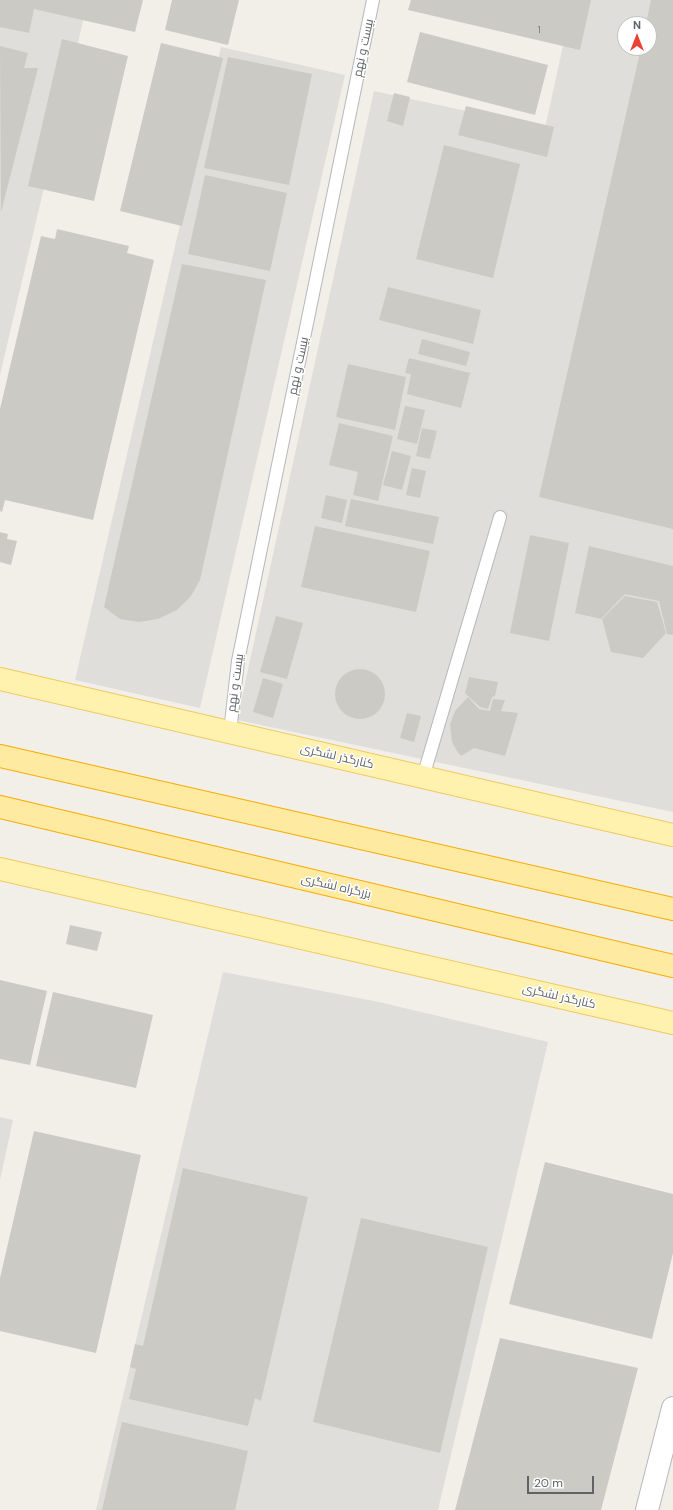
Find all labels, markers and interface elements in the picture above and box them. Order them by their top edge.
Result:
north arrow [617,16,657,56]
street label: بیست و نهم [351,18,377,78]
text: N [633,18,641,32]
house number: 1 [537,24,541,36]
street label: بیست و نهم [286,336,312,396]
street label: بیست و نهم [225,653,247,713]
street label: کنارگذر لشگری [299,742,375,772]
street label: بزرگراه لشگری [300,872,372,902]
street label: کنارگذر لشگری [521,982,597,1012]
scale bar [529,1468,596,1494]
text: 20 m [534,1475,563,1491]

